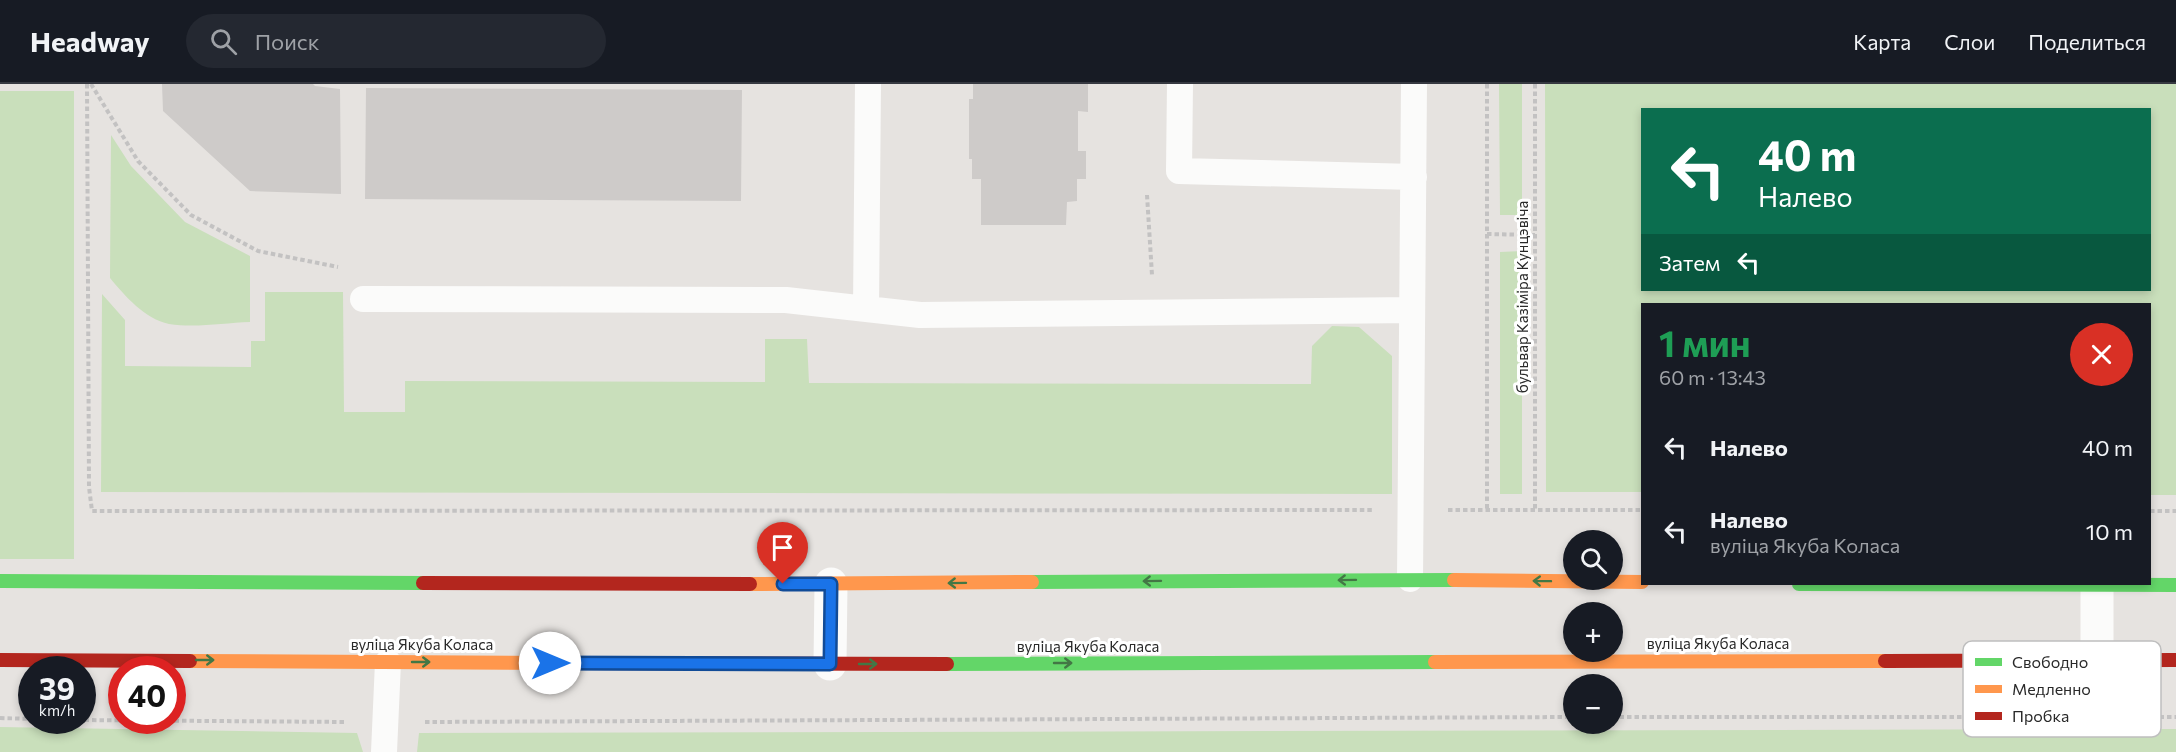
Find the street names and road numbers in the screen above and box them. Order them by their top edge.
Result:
street label: бульвар Казіміра Кунцэвіча [1513,201,1531,393]
street label: вуліца Якуба Коласа [1647,634,1789,652]
street label: вуліца Якуба Коласа [351,635,493,653]
street label: вуліца Якуба Коласа [1017,637,1159,655]

